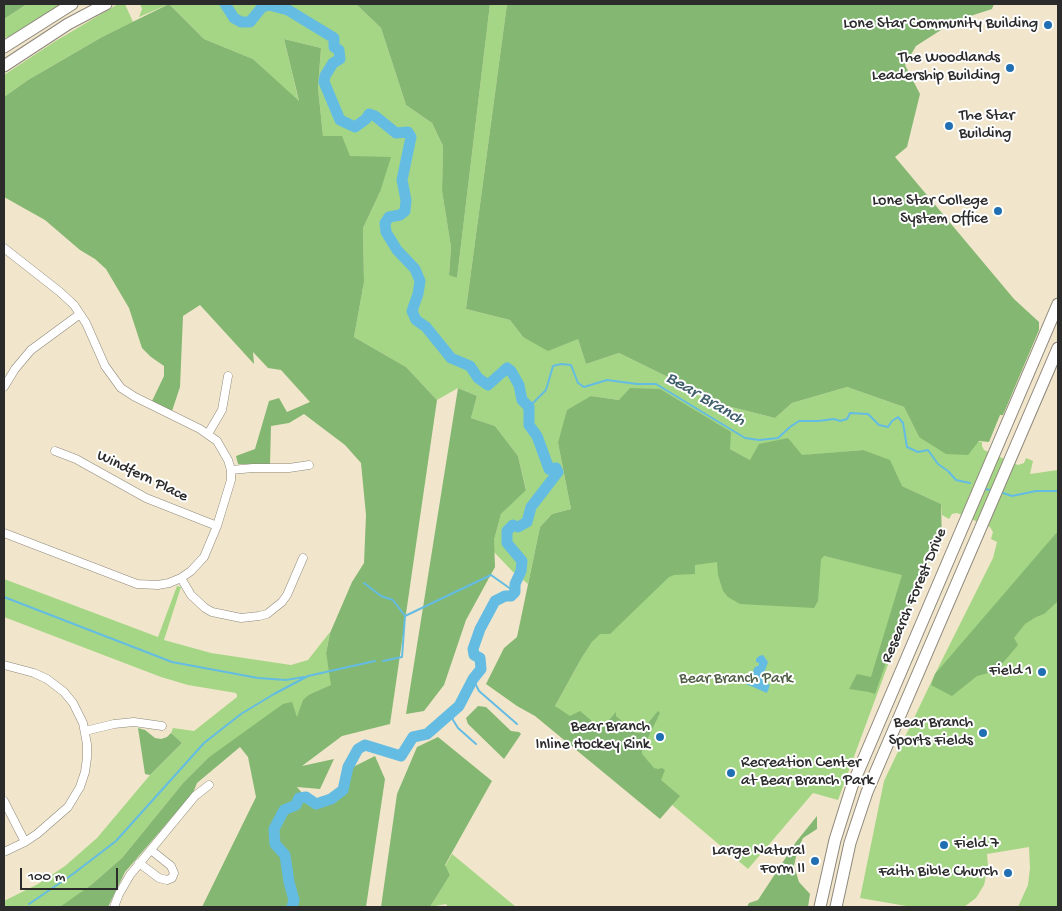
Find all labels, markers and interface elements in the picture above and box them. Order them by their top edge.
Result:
place label: Lone Star Community Building [843,15,1038,35]
marker: Lone Star Community Building [1042,19,1054,31]
place label: The Woodlands Leadership Building [872,49,1000,87]
marker: The Woodlands Leadership Building [1004,62,1016,74]
place label: The Star Building [959,107,1014,145]
marker: The Star Building [943,120,955,132]
place label: Lone Star College System Office [872,192,988,230]
marker: Lone Star College System Office [992,205,1004,217]
water label: Bear Branch [661,368,749,432]
street label: Windfern Place [93,447,191,507]
street label: Research Forest Drive [878,526,952,666]
place label: Field 1 [989,662,1032,682]
marker: Field 1 [1036,666,1048,678]
park label: Bear Branch Park [679,670,793,690]
place label: Bear Branch Sports Fields [889,714,973,752]
place label: Bear Branch Inline Hockey Rink [535,718,650,756]
marker: Bear Branch Sports Fields [977,727,989,739]
marker: Bear Branch Inline Hockey Rink [654,731,666,743]
place label: Recreation Center at Bear Branch Park [741,754,874,792]
marker: Recreation Center at Bear Branch Park [725,767,737,779]
place label: Field 7 [954,835,999,855]
marker: Field 7 [938,839,950,851]
place label: Large Natural Form II [712,842,805,880]
marker: Large Natural Form II [809,855,821,867]
scale bar [22,858,120,890]
place label: Faith Bible Church [878,863,998,883]
marker: Faith Bible Church [1002,867,1014,879]
text: 100 m [28,868,65,886]

